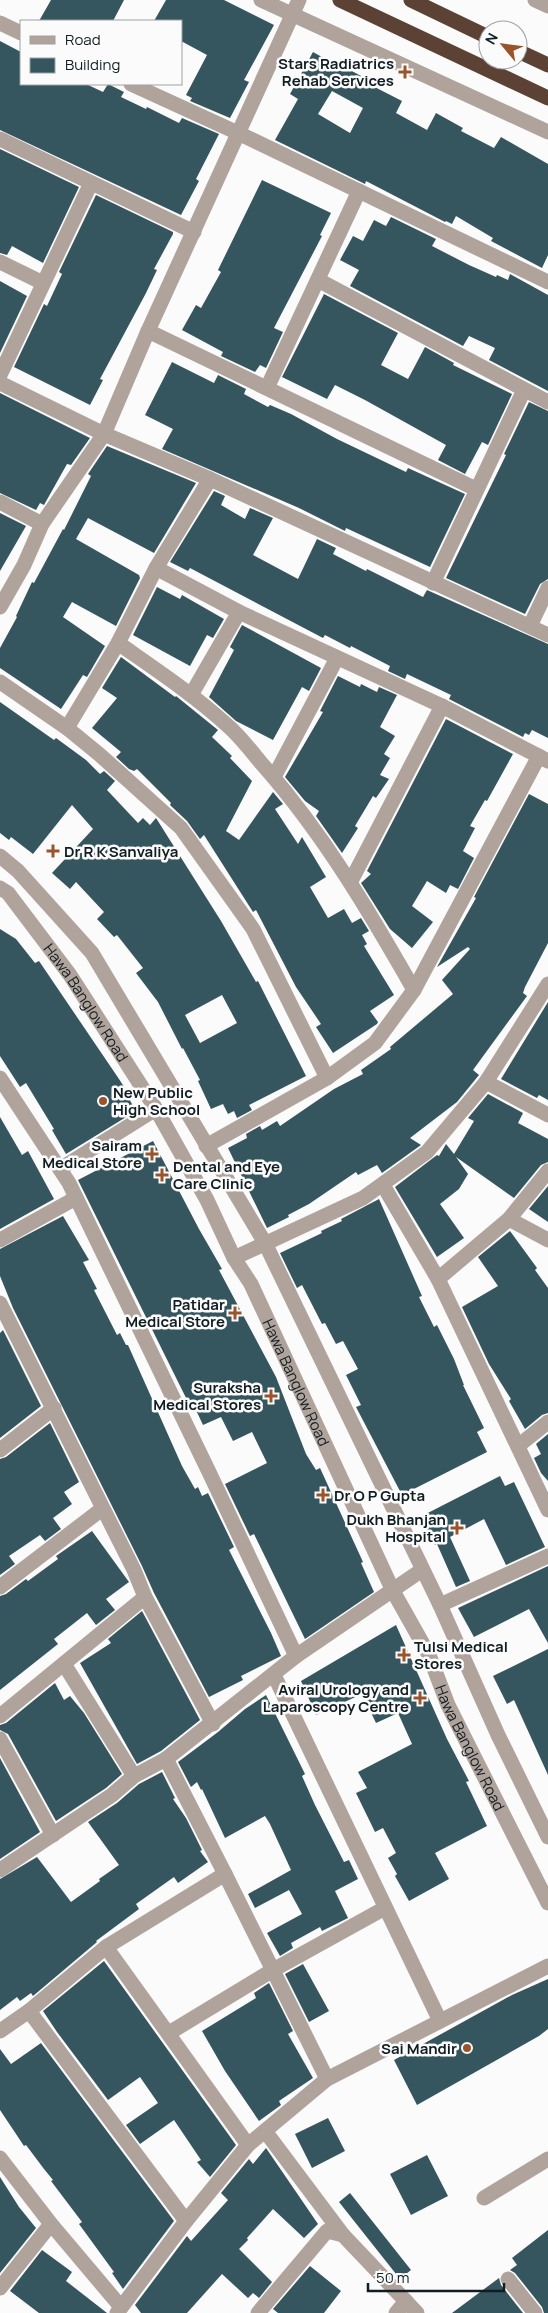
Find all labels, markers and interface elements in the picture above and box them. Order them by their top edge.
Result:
legend [20,20,182,85]
north arrow [478,20,528,70]
text: Road [65,29,101,50]
text: N [480,29,502,47]
place label: Stars Radiatrics Rehab Services [278,53,394,91]
text: Building [65,54,120,75]
marker: Stars Radiatrics Rehab Services [398,65,412,79]
place label: Dr R K Sanvaliya [64,841,178,862]
marker: Dr R K Sanvaliya [46,844,60,858]
street label: Hawa Banglow Road [39,939,133,1066]
place label: New Public High School [113,1082,200,1120]
marker: New Public High School [97,1095,109,1107]
place label: Sairam Medical Store [42,1135,142,1173]
marker: Sairam Medical Store [146,1148,158,1160]
place label: Dental and Eye Care Clinic [173,1156,280,1194]
marker: Dental and Eye Care Clinic [155,1168,169,1182]
place label: Patidar Medical Store [125,1294,225,1332]
marker: Patidar Medical Store [229,1307,241,1319]
street label: Hawa Banglow Road [258,1315,335,1449]
place label: Suraksha Medical Stores [153,1377,261,1415]
marker: Suraksha Medical Stores [265,1390,277,1402]
place label: Dr O P Gupta [334,1485,425,1506]
marker: Dr O P Gupta [316,1488,330,1502]
place label: Dukh Bhanjan Hospital [346,1509,446,1547]
marker: Dukh Bhanjan Hospital [450,1521,464,1535]
place label: Tulsi Medical Stores [414,1636,508,1674]
marker: Tulsi Medical Stores [398,1649,410,1661]
place label: Aviral Urology and Laparoscopy Centre [263,1679,409,1717]
street label: Hawa Banglow Road [431,1682,510,1814]
marker: Aviral Urology and Laparoscopy Centre [413,1691,427,1705]
place label: Sai Mandir [381,2038,457,2059]
marker: Sai Mandir [461,2042,473,2054]
scale bar [368,2260,504,2292]
text: 50 m [376,2267,410,2288]

